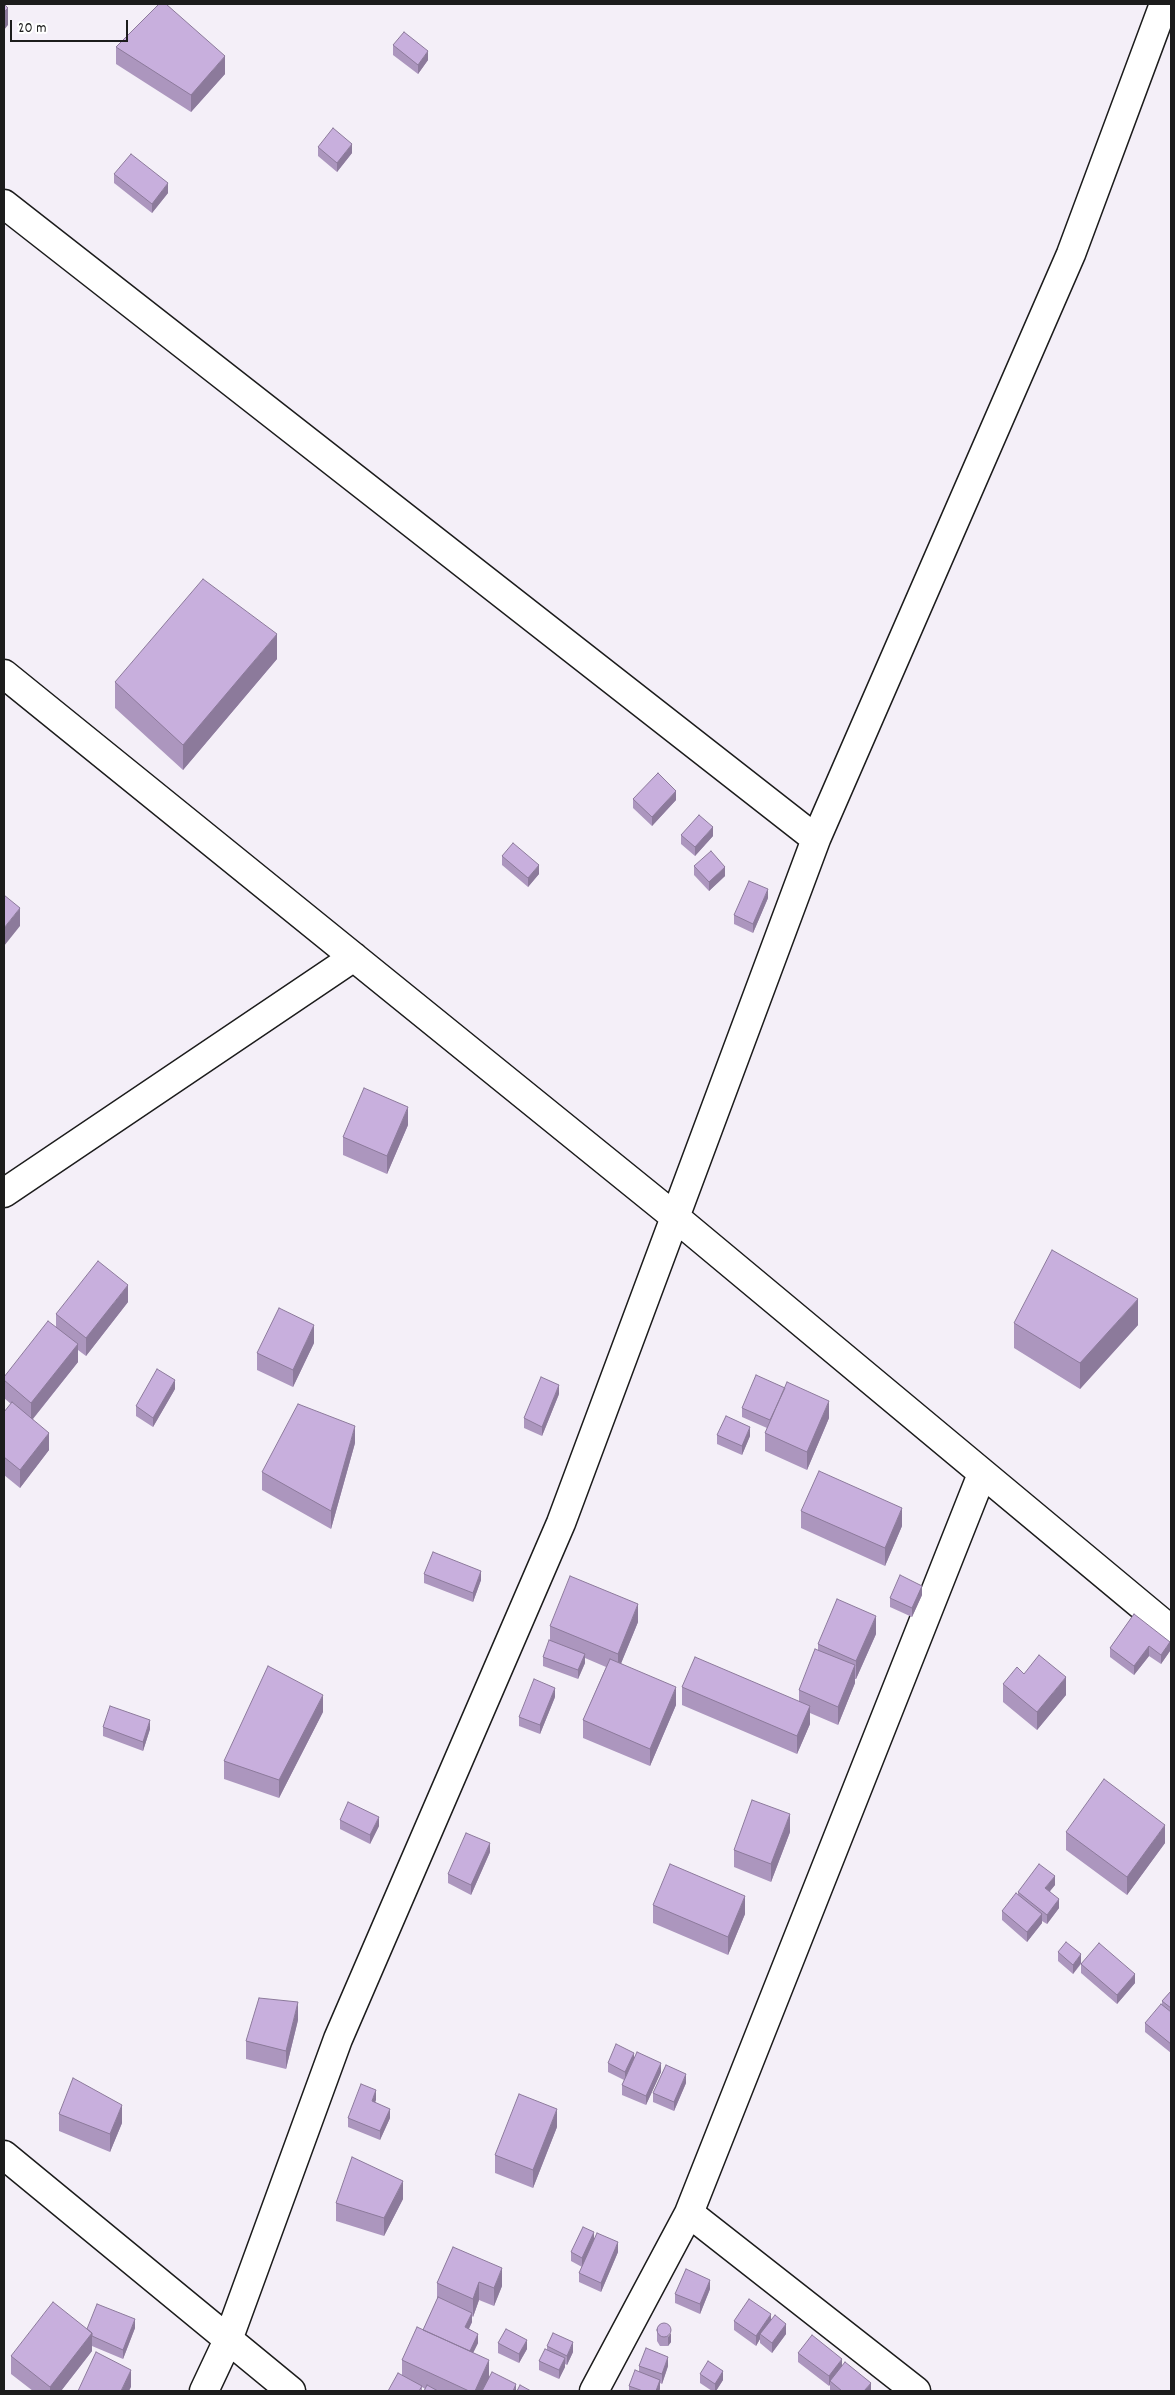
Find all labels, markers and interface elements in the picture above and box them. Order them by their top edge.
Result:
scale bar [12,10,130,42]
text: 20 m [18,18,46,40]

